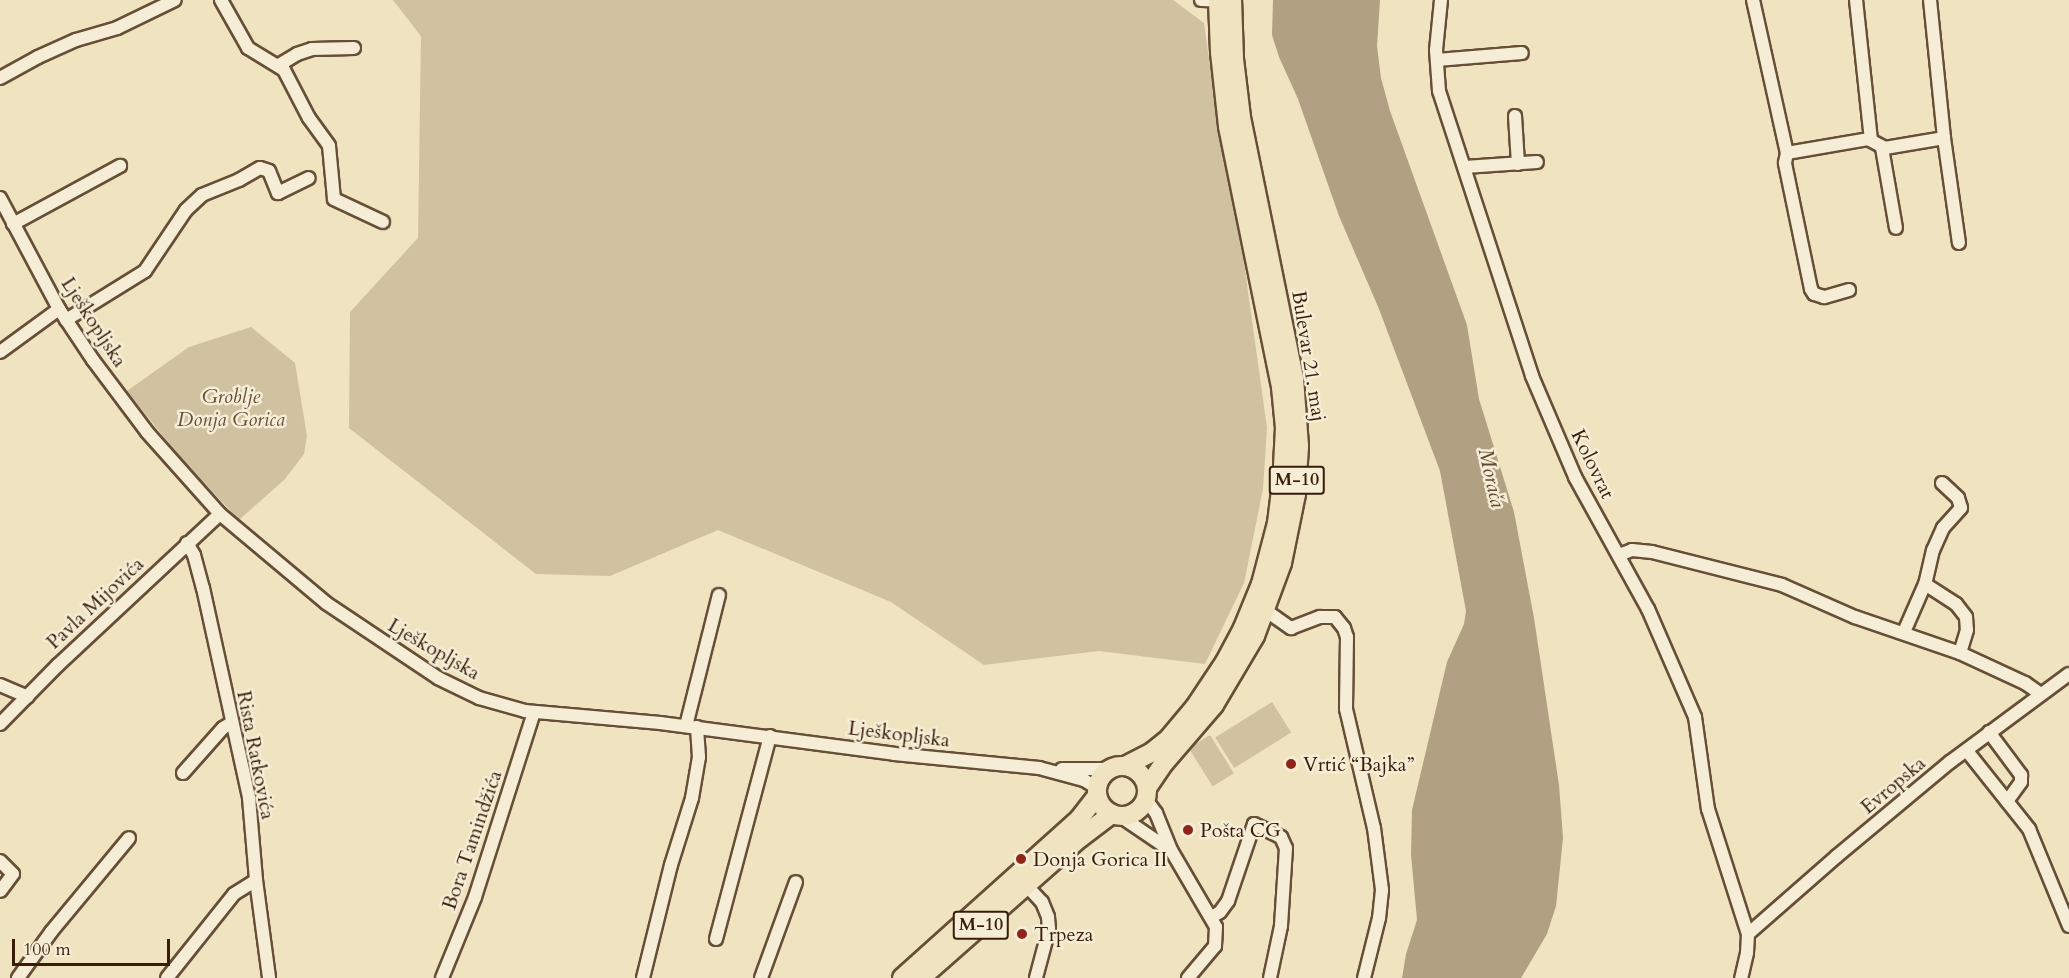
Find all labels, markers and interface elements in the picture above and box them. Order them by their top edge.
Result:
street label: Lješkopljska [56,273,132,371]
street label: Bulevar 21. maj [1287,289,1331,423]
park label: Groblje Donja Gorica [177,384,285,431]
street label: Kolovrat [1566,425,1620,503]
water label: Morača [1472,446,1510,510]
road number: M-10 [1268,465,1326,495]
street label: Pavla Mijovića [41,552,149,654]
street label: Lješkopljska [384,613,484,685]
street label: Rista Ratkovića [232,689,280,821]
street label: Lješkopljska [847,716,951,752]
street label: Evropska [1856,751,1930,819]
place label: Vrtić “Bajka” [1303,752,1414,776]
marker: Vrtić “Bajka” [1284,757,1298,771]
street label: Bora Tamindžića [437,767,507,913]
place label: Pošta CG [1200,818,1281,842]
marker: Pošta CG [1181,823,1195,837]
place label: Donja Gorica II [1033,847,1167,871]
marker: Donja Gorica II [1014,852,1028,866]
road number: M-10 [952,910,1010,940]
place label: Trpeza [1034,922,1093,946]
scale bar [15,927,172,965]
marker: Trpeza [1015,927,1029,941]
text: 100 m [23,937,71,962]

